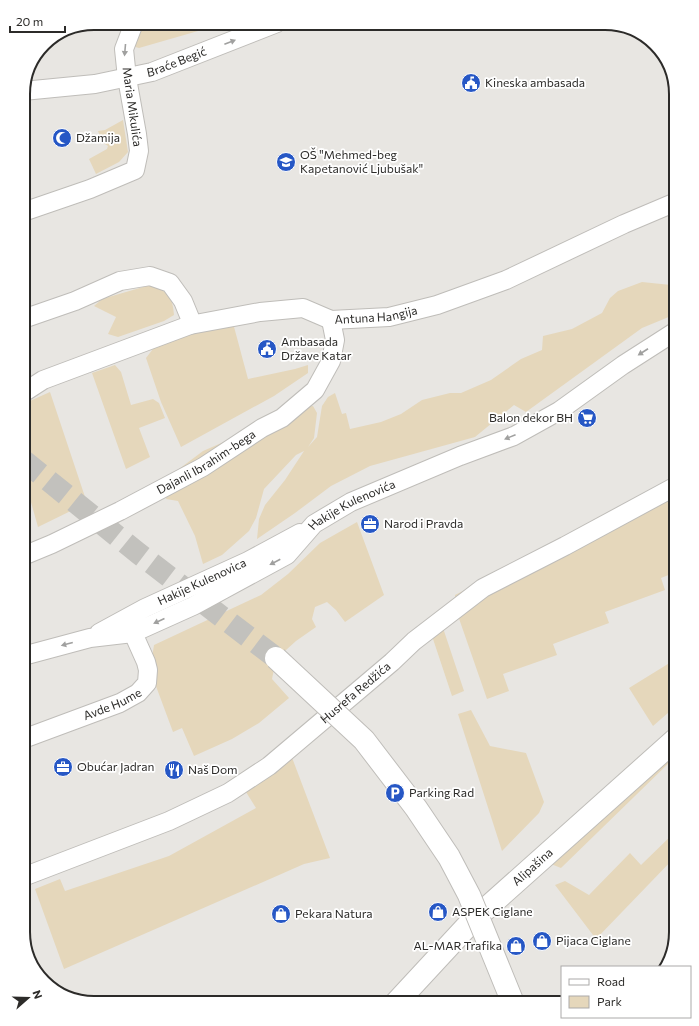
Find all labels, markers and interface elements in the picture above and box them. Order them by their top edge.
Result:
scale bar [10,8,65,34]
text: 20 m [16,14,43,28]
one-way arrow [224,39,236,45]
one-way arrow [122,43,129,56]
street label: Braće Begić [145,43,208,79]
street label: Maria Mikulića [120,66,146,148]
public building icon: Kineska ambasada [460,72,482,94]
place label: Kineska ambasada [485,75,585,89]
mosque icon: Džamija [51,127,73,149]
place label: Džamija [76,130,120,144]
place label: OŠ "Mehmed-beg Kapetanović Ljubušak" [300,147,423,175]
school or university icon: OŠ "Mehmed-beg Kapetanović Ljubušak" [275,151,297,173]
street label: Antuna Hangija [334,302,419,326]
place label: Ambasada Države Katar [281,334,352,362]
public building icon: Ambasada Države Katar [256,338,278,360]
one-way arrow [637,349,649,356]
supermarket icon: Balon dekor BH [576,407,598,429]
place label: Balon dekor BH [489,410,573,424]
street label: Dajanli Ibrahim-bega [154,426,258,496]
one-way arrow [505,434,516,440]
street label: Hakije Kulenovića [304,476,397,532]
office icon: Narod i Pravda [359,513,381,535]
place label: Narod i Pravda [384,516,463,530]
street label: Hakije Kulenovica [155,555,248,607]
one-way arrow [269,558,280,565]
one-way arrow [153,618,165,624]
one-way arrow [61,642,73,648]
street label: Husrefa Redžića [317,659,393,726]
street label: Avde Hume [81,685,143,722]
office icon: Obućar Jadran [52,756,74,778]
place label: Obućar Jadran [77,759,154,774]
restaurant icon: Naš Dom [163,759,185,781]
place label: Naš Dom [188,762,238,776]
parking icon: Parking Rad [384,782,406,804]
place label: Parking Rad [409,785,474,799]
street label: Alipašina [509,845,555,888]
shop icon: ASPEK Ciglane [427,901,449,923]
shop icon: Pekara Natura [270,903,292,925]
place label: ASPEK Ciglane [452,904,533,918]
place label: Pekara Natura [295,906,373,920]
shop icon: Pijaca Ciglane [531,930,553,952]
place label: Pijaca Ciglane [556,933,631,947]
shop icon: AL-MAR Trafika [505,935,527,957]
place label: AL-MAR Trafika [413,938,502,952]
legend [561,966,691,1018]
text: Road [597,974,625,988]
north arrow [8,978,48,1018]
text: N [30,988,45,1001]
text: Park [597,994,623,1008]

